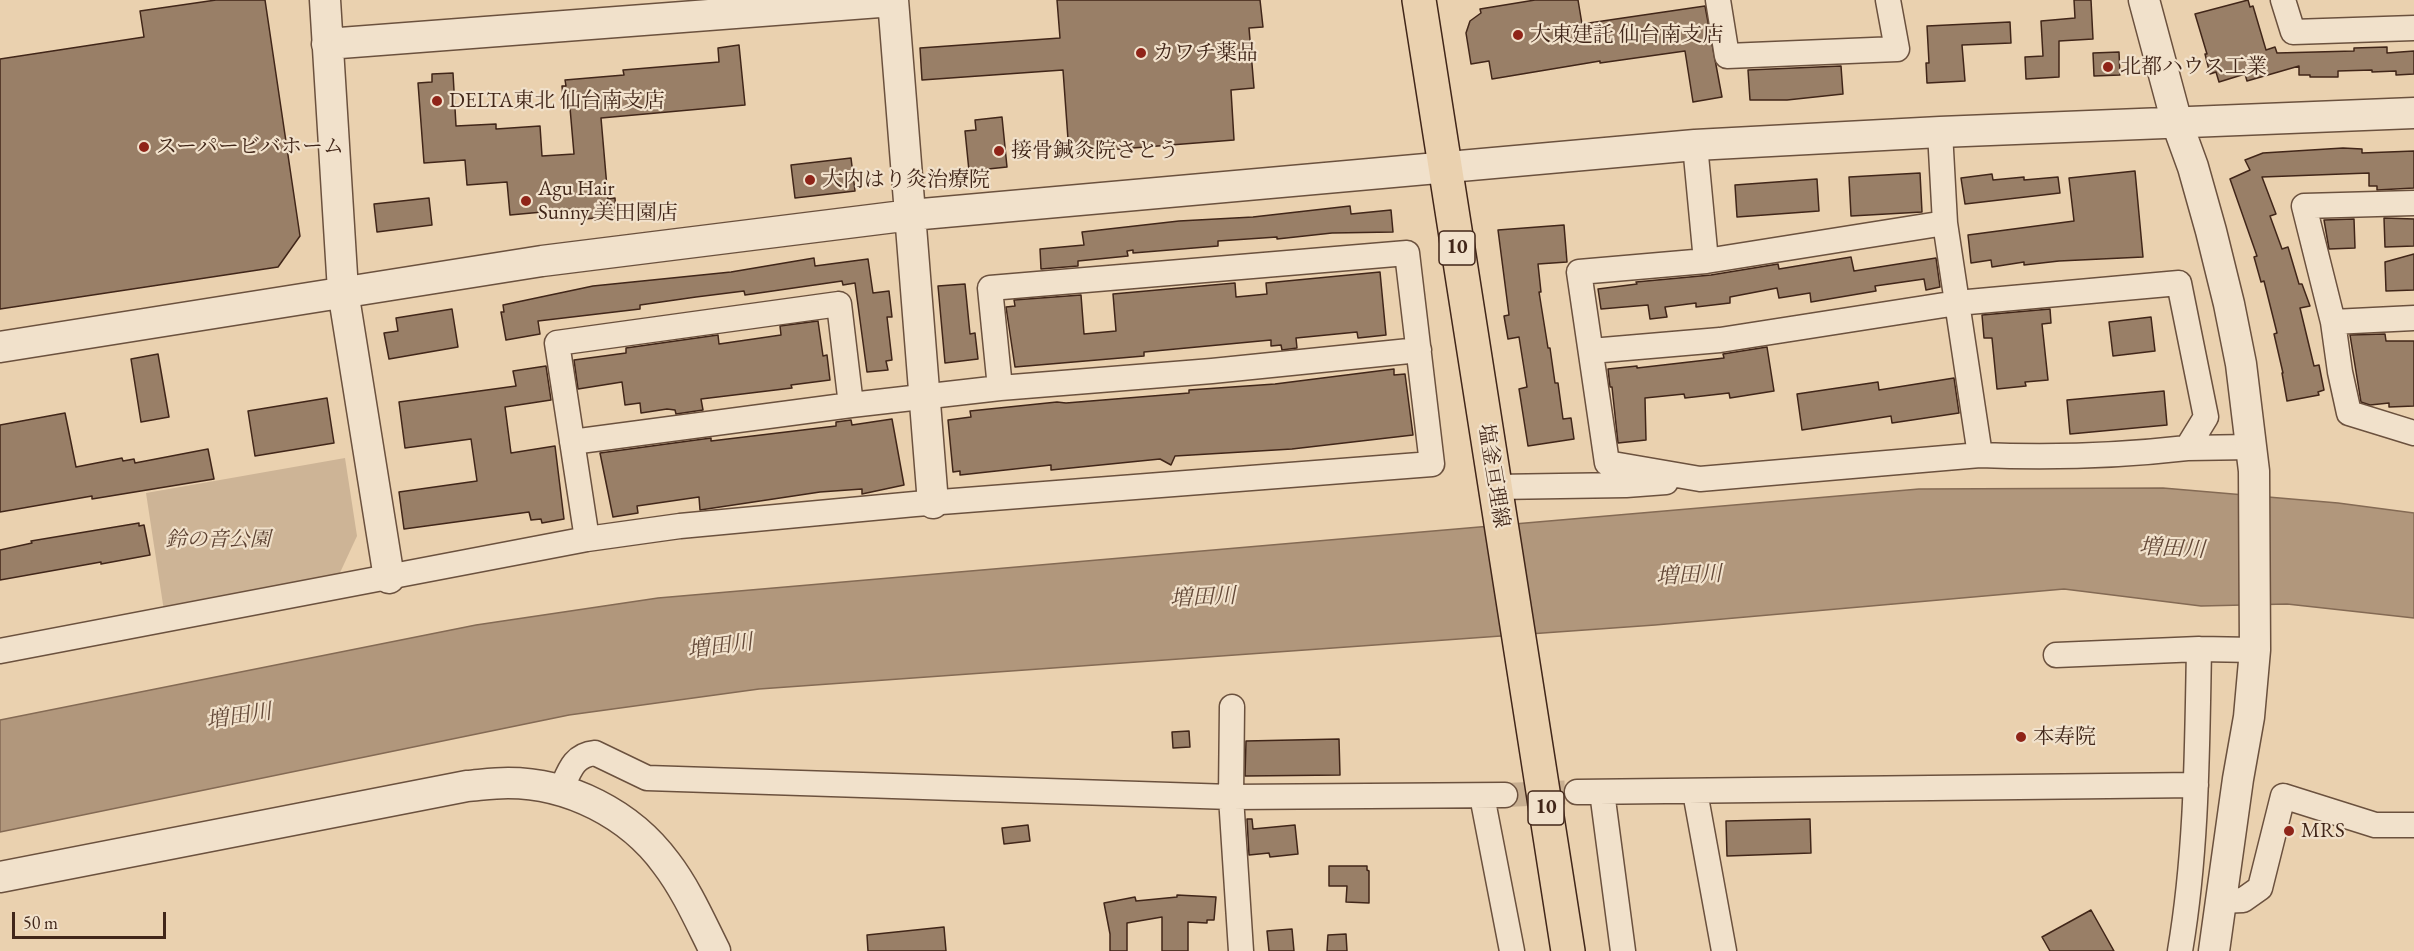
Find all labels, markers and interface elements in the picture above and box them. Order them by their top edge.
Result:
place label: 大東建託 仙台南支店 [1530,22,1723,48]
marker: 大東建託 仙台南支店 [1511,28,1525,42]
place label: カワチ薬品 [1153,40,1258,66]
marker: カワチ薬品 [1134,46,1148,60]
place label: 北都ハウス工業 [2120,54,2267,80]
marker: 北都ハウス工業 [2101,60,2115,74]
place label: DELTA東北 仙台南支店 [449,88,664,114]
marker: DELTA東北 仙台南支店 [430,94,444,108]
place label: スーパービバホーム [156,134,344,160]
place label: 接骨鍼灸院さとう [1011,138,1179,164]
marker: スーパービバホーム [137,140,151,154]
marker: 接骨鍼灸院さとう [992,144,1006,158]
place label: 大内はり灸治療院 [822,167,990,193]
marker: 大内はり灸治療院 [803,173,817,187]
place label: Agu Hair Sunny 美田園店 [538,176,678,226]
marker: Agu Hair Sunny 美田園店 [519,194,533,208]
road number: 10 [1439,231,1475,265]
street label: 塩釜亘理線 [1472,422,1514,530]
park label: 鈴の音公園 [166,527,270,553]
water label: 増田川 [2138,534,2206,564]
water label: 増田川 [1655,561,1723,591]
water label: 増田川 [1169,583,1237,613]
water label: 増田川 [685,629,755,665]
water label: 増田川 [204,699,274,735]
place label: 本寿院 [2033,724,2096,750]
marker: 本寿院 [2014,730,2028,744]
road number: 10 [1528,791,1564,825]
place label: MRS [2301,818,2345,844]
marker: MRS [2282,824,2296,838]
scale bar [15,900,170,938]
text: 50 m [23,911,58,934]

